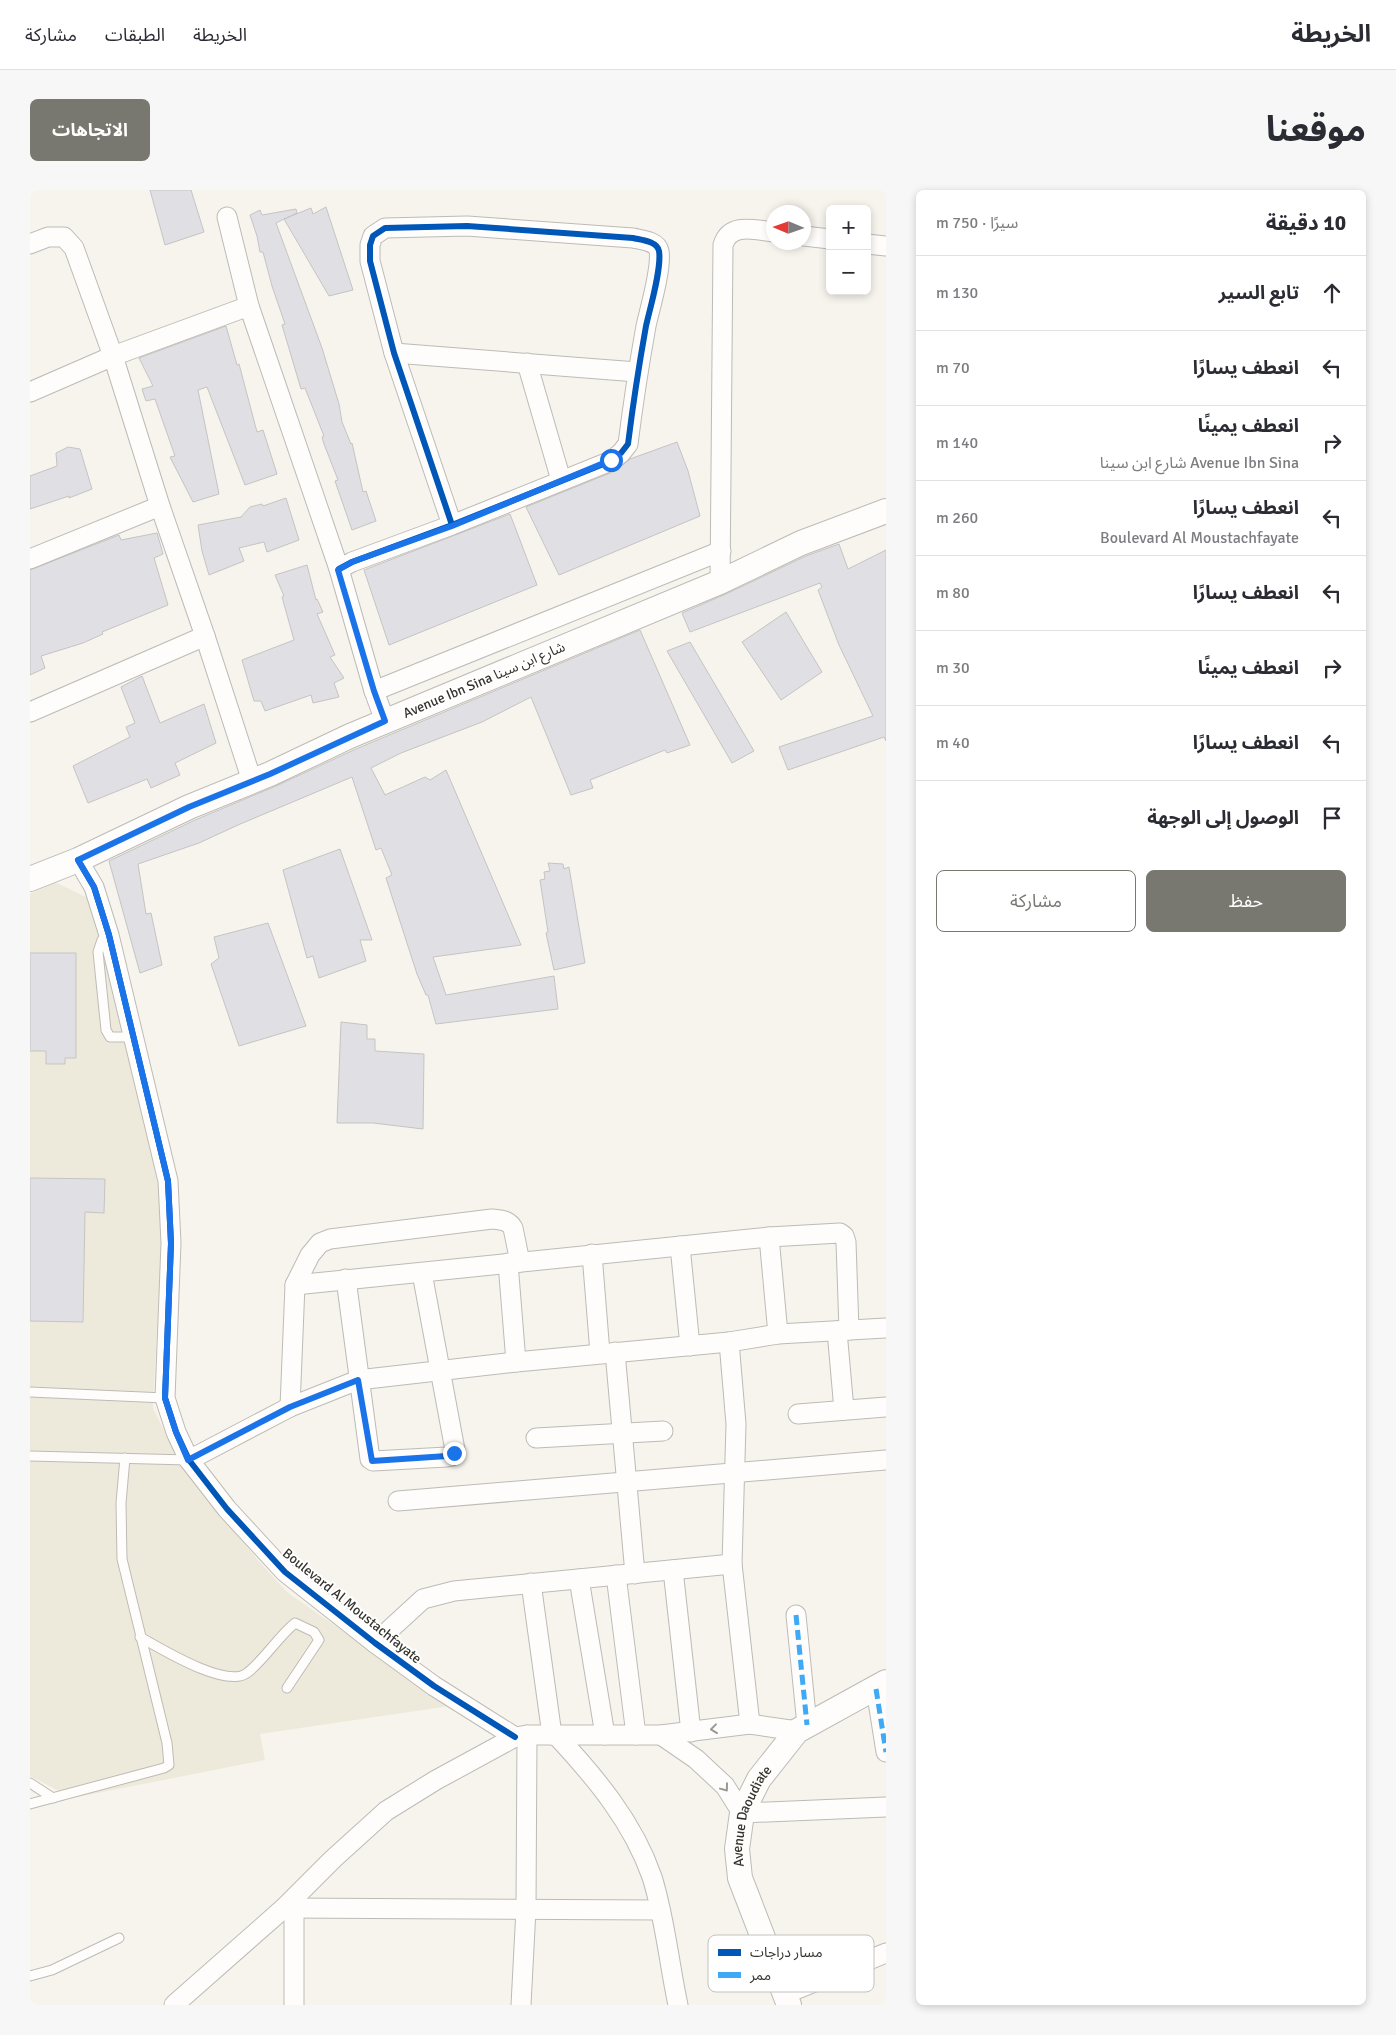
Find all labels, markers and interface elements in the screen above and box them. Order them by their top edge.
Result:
text: الخريطة [1291,19,1371,49]
text: مشاركة [25,24,77,46]
text: الطبقات [105,24,165,46]
text: الخريطة [193,24,247,46]
button: الاتجاهات [30,99,150,161]
text: موقعنا [1266,108,1366,151]
north arrow [766,205,811,250]
map controls [826,205,871,295]
button: + [826,205,871,250]
text: 10 دقيقة [1266,210,1346,236]
text: سيرًا · 750 m [936,213,1018,233]
button: − [826,250,871,295]
icon: ahead [1318,279,1346,307]
text: تابع السير [1219,281,1299,305]
text: 130 m [936,283,978,303]
icon: left [1318,354,1346,382]
text: انعطف يسارًا [1193,356,1299,380]
text: 70 m [936,358,970,378]
text: انعطف يمينًا [1198,414,1299,438]
icon: right [1318,429,1346,457]
text: 140 m [936,433,978,453]
route start [600,449,623,472]
text: Avenue Ibn Sina شارع ابن سينا [1100,453,1299,473]
text: انعطف يسارًا [1193,496,1299,520]
icon: left [1318,504,1346,532]
text: 260 m [936,508,978,528]
text: Boulevard Al Moustachfayate [1100,528,1299,548]
icon: left [1318,579,1346,607]
text: انعطف يسارًا [1193,581,1299,605]
text: 80 m [936,583,970,603]
street label: Avenue Ibn Sina شارع ابن سينا [400,638,568,724]
icon: right [1318,654,1346,682]
text: انعطف يمينًا [1198,656,1299,680]
text: 30 m [936,658,970,678]
icon: left [1318,729,1346,757]
text: انعطف يسارًا [1193,731,1299,755]
text: 40 m [936,733,970,753]
icon: arrive [1318,804,1346,832]
text: الوصول إلى الوجهة [1147,806,1299,830]
button: مشاركة [936,870,1136,932]
button: حفظ [1146,870,1346,932]
route end [443,1442,466,1465]
street label: Boulevard Al Moustachfayate [279,1545,425,1667]
one-way arrow [709,1723,717,1734]
street label: Avenue Daoudiate [728,1762,775,1868]
one-way arrow [720,1782,728,1791]
legend [708,1935,874,1992]
text: مسار دراجات [750,1944,823,1961]
text: ممر [749,1967,771,1984]

